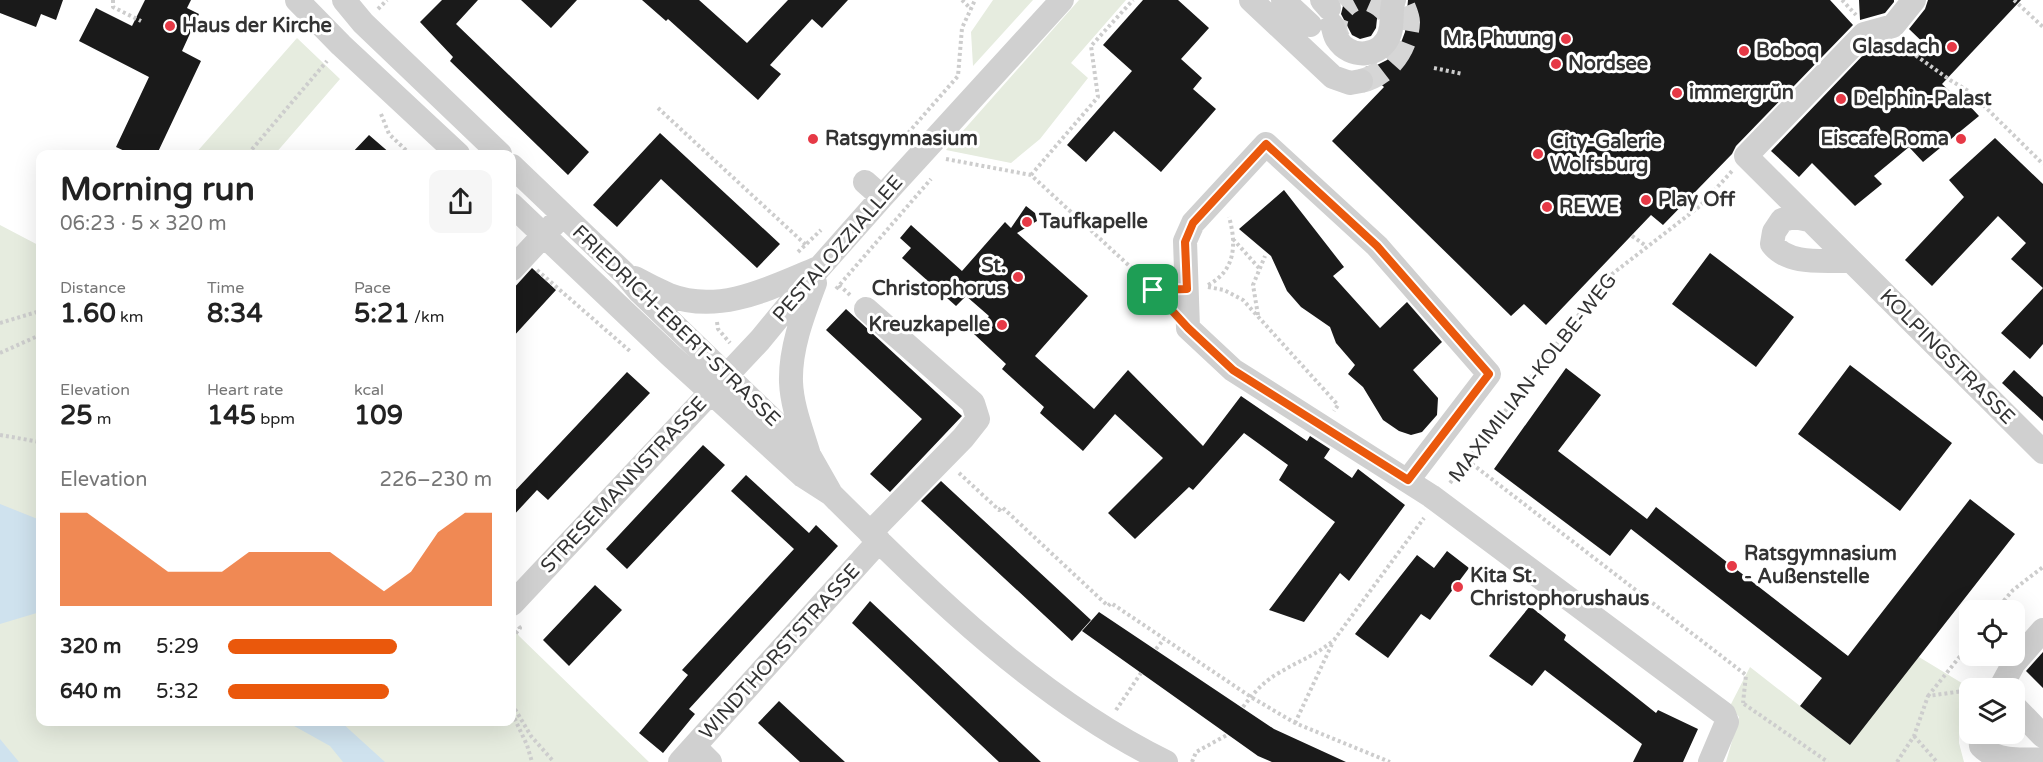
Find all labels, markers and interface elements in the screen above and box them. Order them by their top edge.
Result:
place label: Haus der Kirche [182,14,332,38]
marker: Haus der Kirche [163,19,177,33]
place label: Mr. Phuung [1443,27,1554,51]
marker: Mr. Phuung [1559,32,1573,46]
place label: Glasdach [1852,35,1940,59]
place label: Boboq [1756,39,1819,63]
marker: Glasdach [1945,40,1959,54]
marker: Boboq [1737,44,1751,58]
place label: Nordsee [1568,52,1648,76]
marker: Nordsee [1549,57,1563,71]
place label: immergrün [1689,81,1794,105]
marker: immergrün [1670,86,1684,100]
place label: Delphin-Palast [1853,87,1992,111]
marker: Delphin-Palast [1834,92,1848,106]
place label: Ratsgymnasium [825,127,978,151]
place label: Eiscafe Roma [1820,127,1949,151]
place label: City-Galerie Wolfsburg [1550,130,1662,177]
marker: Ratsgymnasium [806,132,820,146]
marker: Eiscafe Roma [1954,132,1968,146]
marker: City-Galerie Wolfsburg [1531,147,1545,161]
text: Morning run [60,170,255,209]
button: share [429,170,492,233]
street label: PESTALOZZIALLEE [768,171,908,327]
place label: Play Off [1658,188,1736,212]
marker: Play Off [1639,193,1653,207]
place label: REWE [1559,195,1619,219]
marker: REWE [1540,200,1554,214]
place label: Taufkapelle [1038,210,1148,234]
text: 06:23 · 5 × 320 m [60,212,227,236]
marker: Taufkapelle [1020,215,1034,229]
street label: FRIEDRICH-EBERT-STRASSE [567,220,785,432]
place label: St. Christophorus [872,254,1006,301]
pin [1127,264,1178,315]
street label: MAXIMILIAN-KOLBE-WEG [1444,269,1622,487]
marker: St. Christophorus [1011,270,1025,284]
icon: arrive [1136,273,1169,306]
text: Distance [60,278,126,298]
text: Time [207,278,244,298]
text: Pace [354,278,391,298]
street label: KOLPINGSTRASSE [1874,284,2020,430]
text: 1.60 [60,298,116,329]
text: 8:34 [207,298,263,329]
text: 5:21 [354,298,410,329]
text: km [116,307,143,327]
text: /km [410,307,444,327]
place label: Kreuzkapelle [869,313,990,337]
marker: Kreuzkapelle [995,318,1009,332]
text: Elevation [60,380,130,400]
text: Heart rate [207,380,283,400]
text: kcal [354,380,384,400]
street label: STRESEMANNSTRASSE [536,392,712,578]
text: 25 [60,400,93,431]
text: 145 [207,400,256,431]
text: 109 [354,400,403,431]
text: m [93,409,112,429]
text: bpm [256,409,295,429]
text: Elevation [60,468,147,492]
text: 226–230 m [379,468,492,492]
place label: Ratsgymnasium - Außenstelle [1744,542,1897,589]
street label: WINDTHORSTSTRASSE [695,559,865,745]
marker: Ratsgymnasium - Außenstelle [1725,559,1739,573]
place label: Kita St. Christophorushaus [1470,564,1650,611]
marker: Kita St. Christophorushaus [1451,580,1465,594]
map controls [1959,600,2025,744]
button: locate [1959,600,2025,666]
text: 320 m [60,635,121,659]
text: 5:29 [156,635,199,659]
button: layers [1959,678,2025,744]
text: 640 m [60,680,121,704]
text: 5:32 [156,680,199,704]

